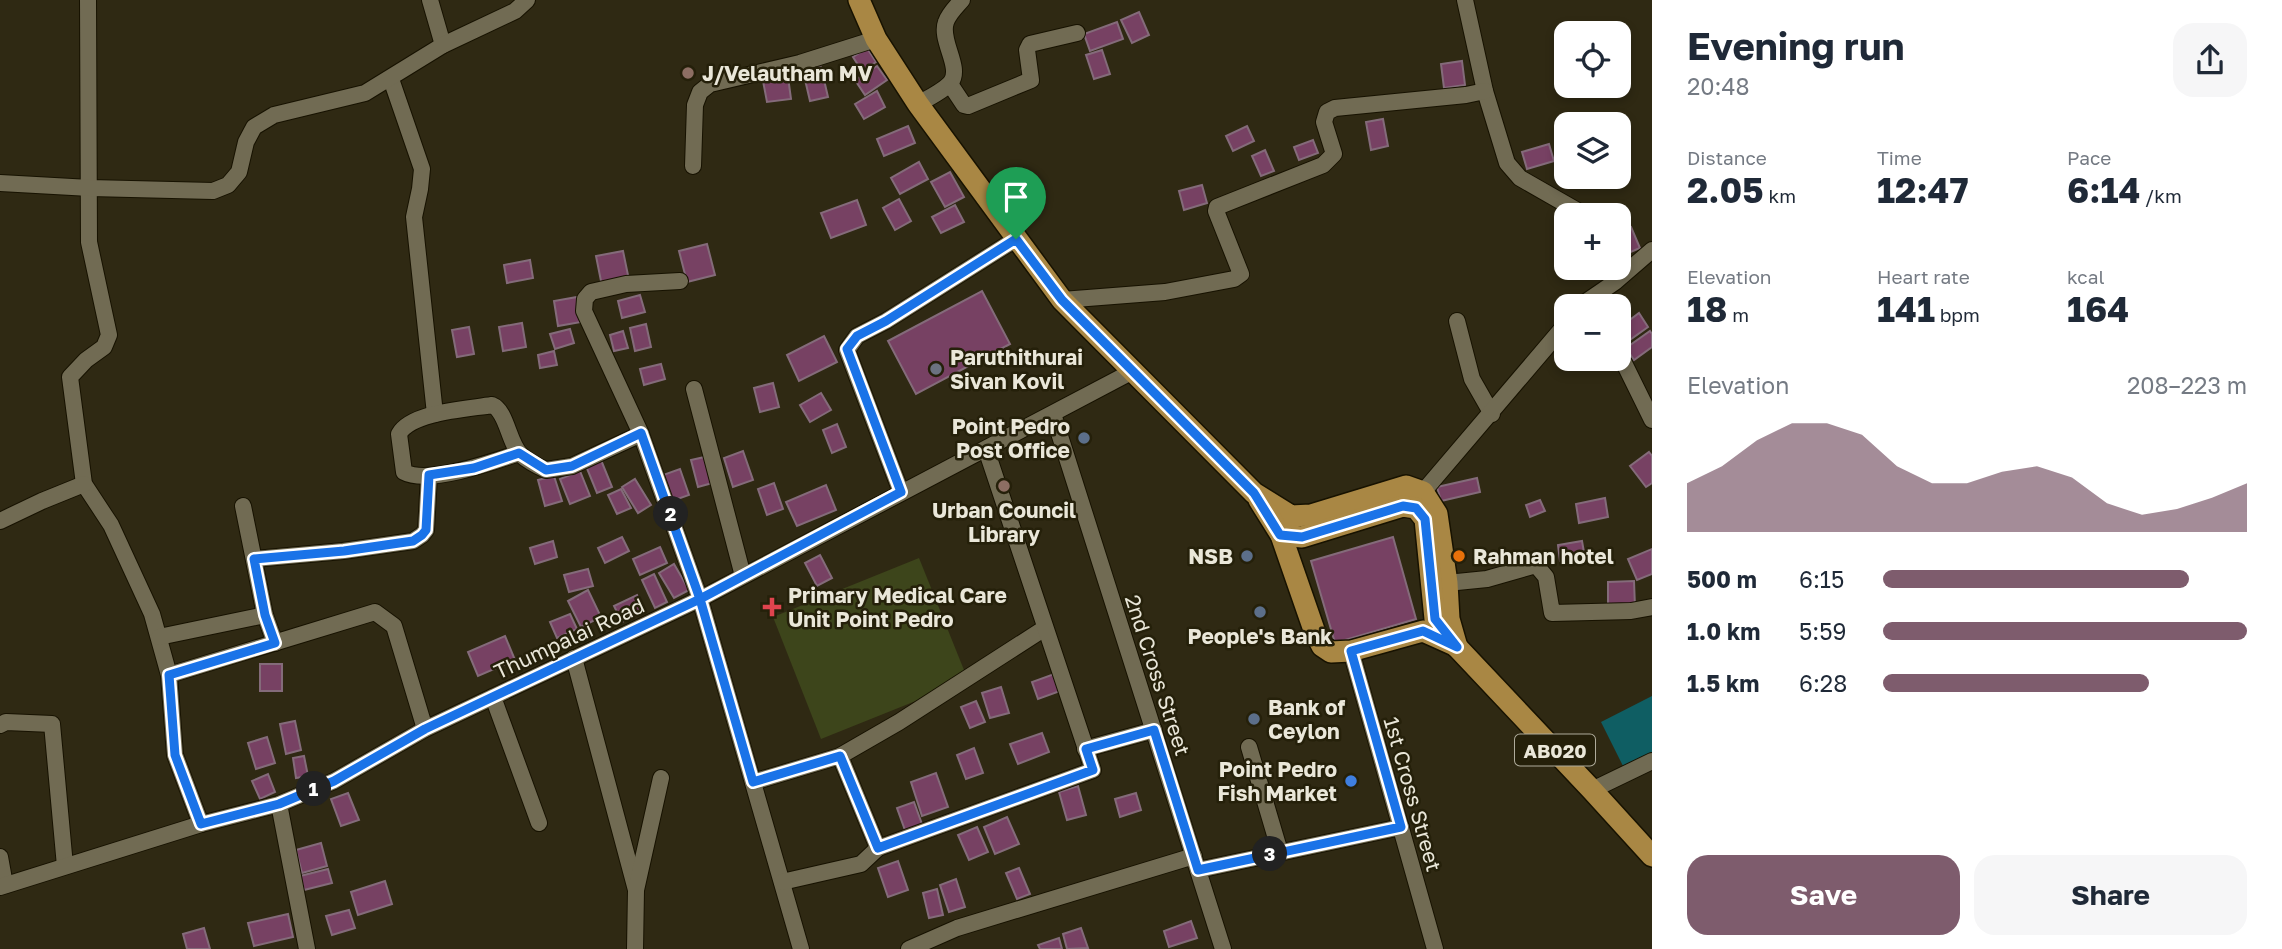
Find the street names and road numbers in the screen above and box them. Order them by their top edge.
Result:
street label: 2nd Cross Street [1120,591,1196,759]
street label: Thumpalai Road [490,592,648,684]
street label: 1st Cross Street [1379,714,1447,874]
road number: AB020 [1515,734,1595,765]

